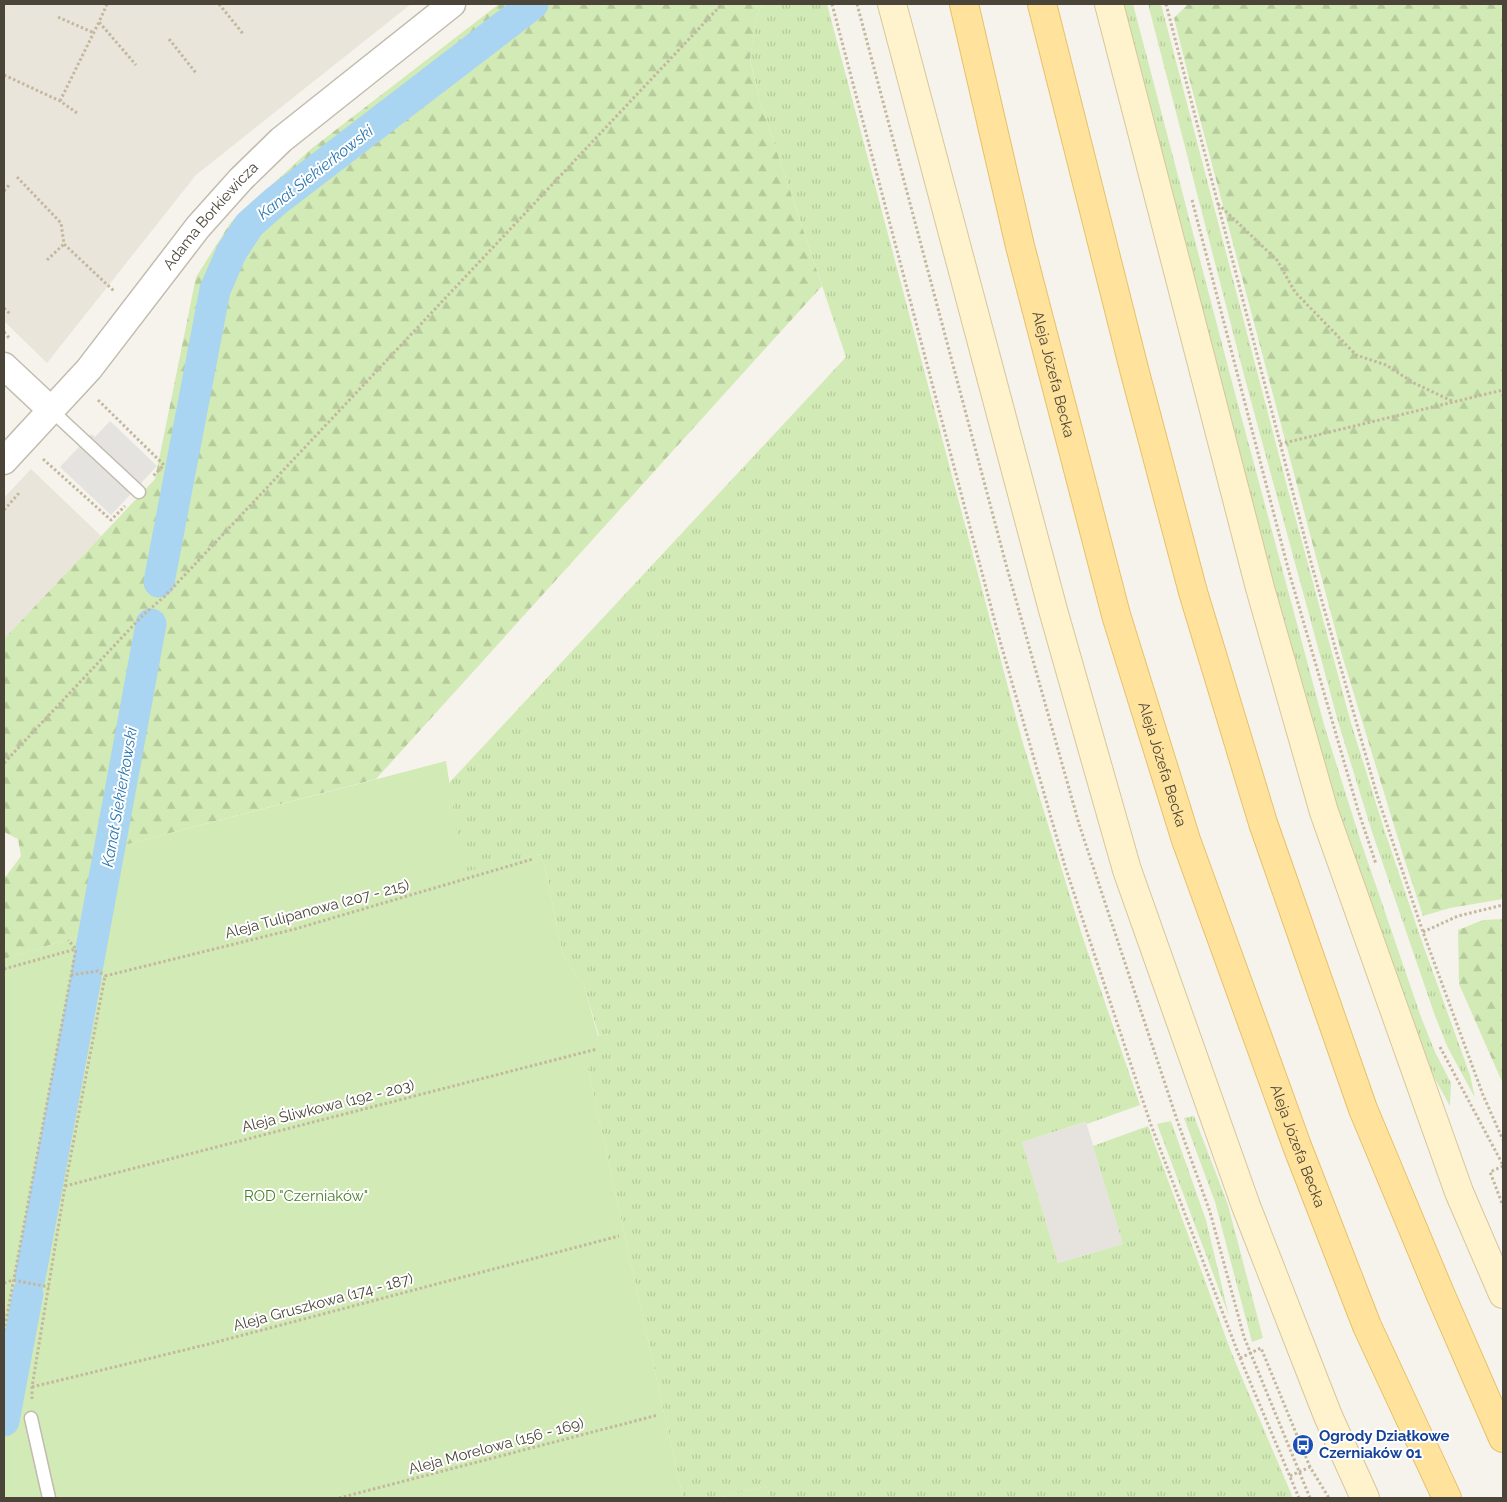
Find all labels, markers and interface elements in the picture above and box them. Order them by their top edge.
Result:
water label: Kanał Siekierkowski [254,121,377,223]
street label: Adama Borkiewicza [159,158,262,273]
street label: Aleja Józefa Becka [1028,309,1078,439]
street label: Aleja Józefa Becka [1135,700,1190,829]
water label: Kanał Siekierkowski [98,725,141,868]
street label: Aleja Tulipanowa (207 - 215) [223,876,411,942]
street label: Aleja Śliwkowa (192 - 203) [240,1076,416,1136]
street label: Aleja Józefa Becka [1266,1082,1329,1210]
park label: ROD "Czerniaków" [244,1187,368,1205]
street label: Aleja Gruszkowa (174 - 187) [231,1269,415,1335]
street label: Aleja Morelowa (156 - 169) [406,1414,586,1478]
place label: Ogrody Działkowe Czerniaków 01 [1319,1427,1450,1462]
bus stop icon: Ogrody Działkowe Czerniaków 01 [1291,1433,1315,1457]

